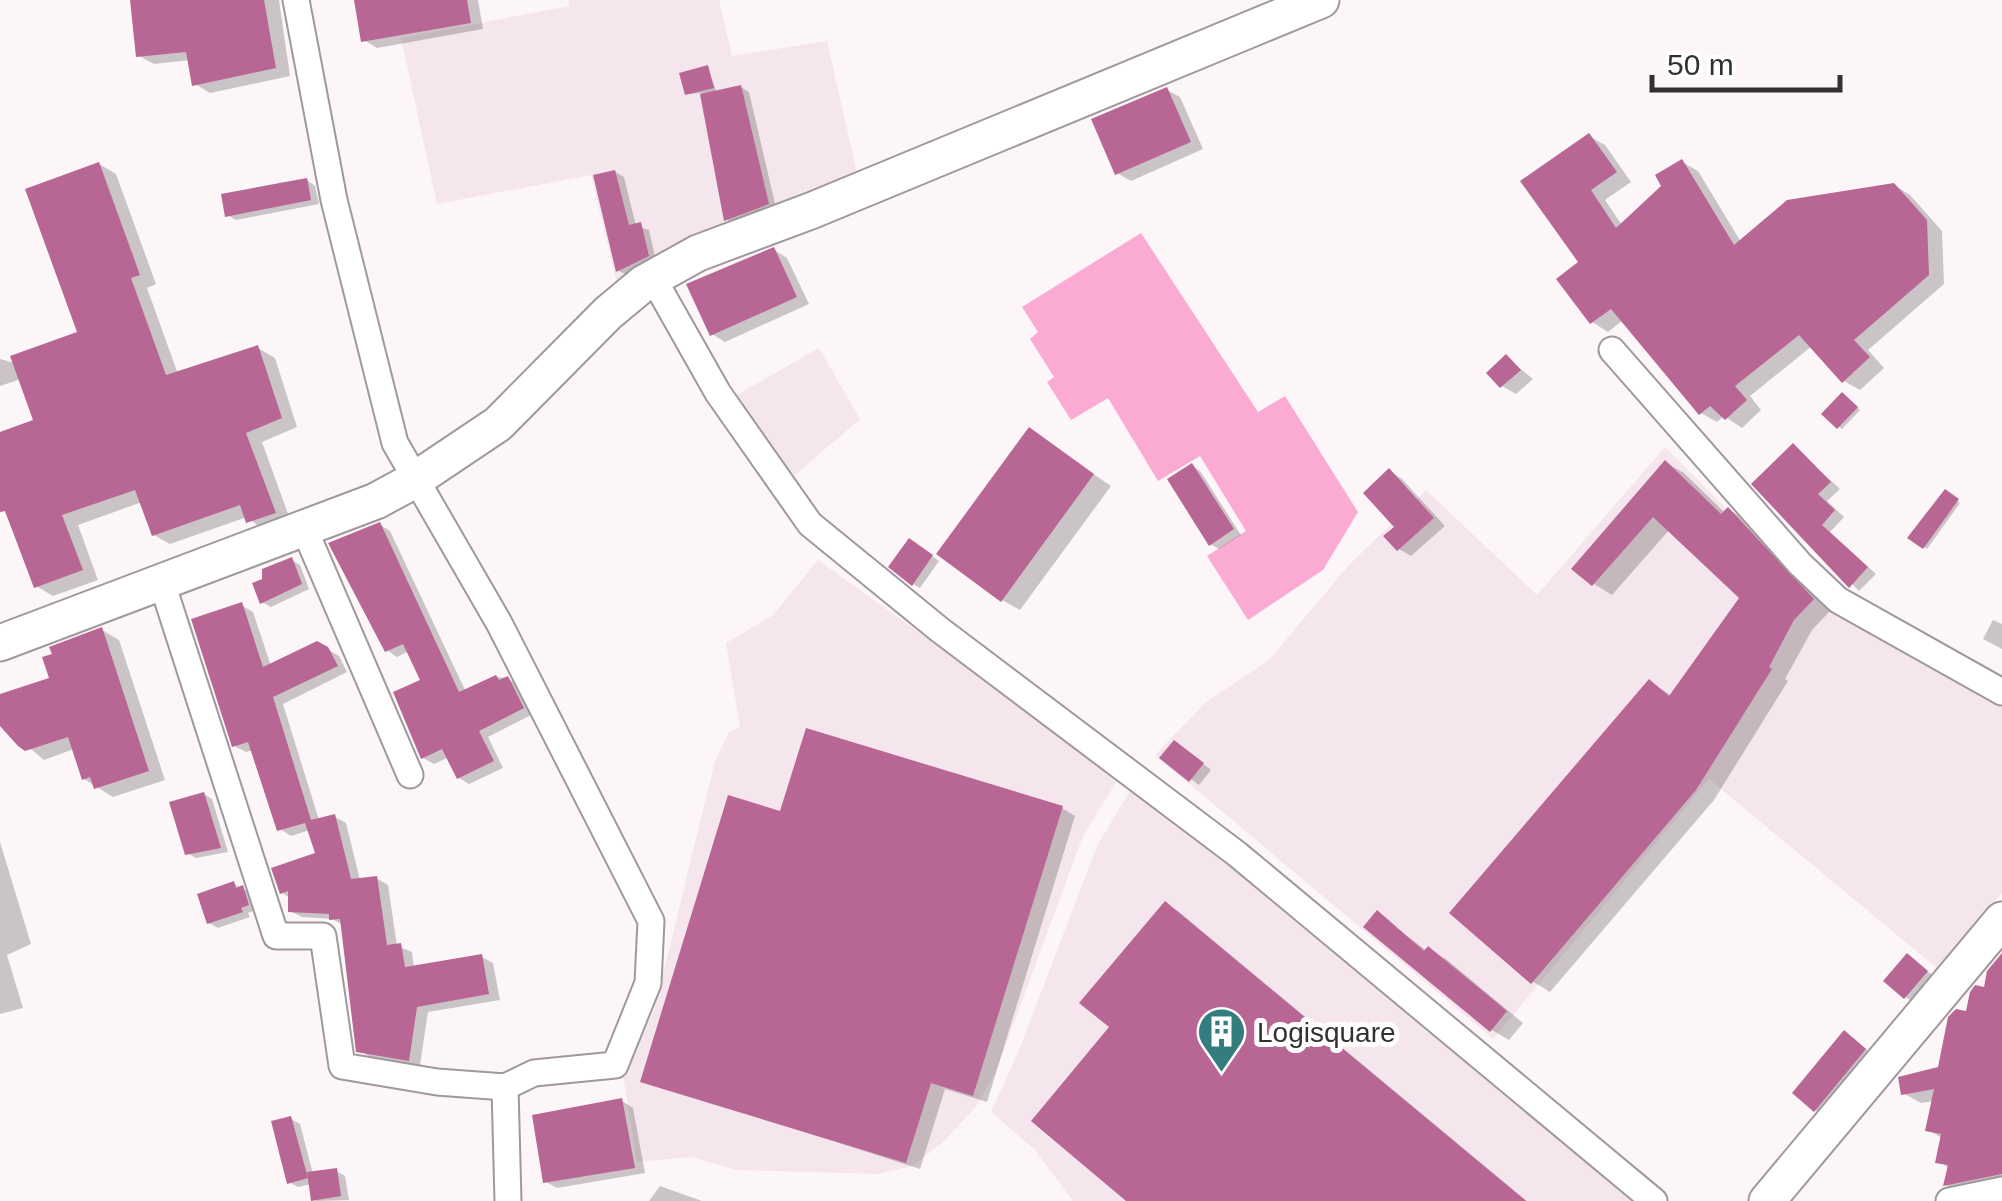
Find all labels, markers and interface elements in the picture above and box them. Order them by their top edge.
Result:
scale bar [1652,30,1840,92]
text: 50 m [1667,48,1734,81]
building icon: Logisquare [1196,1006,1248,1074]
place label: Logisquare [1257,1017,1396,1048]

